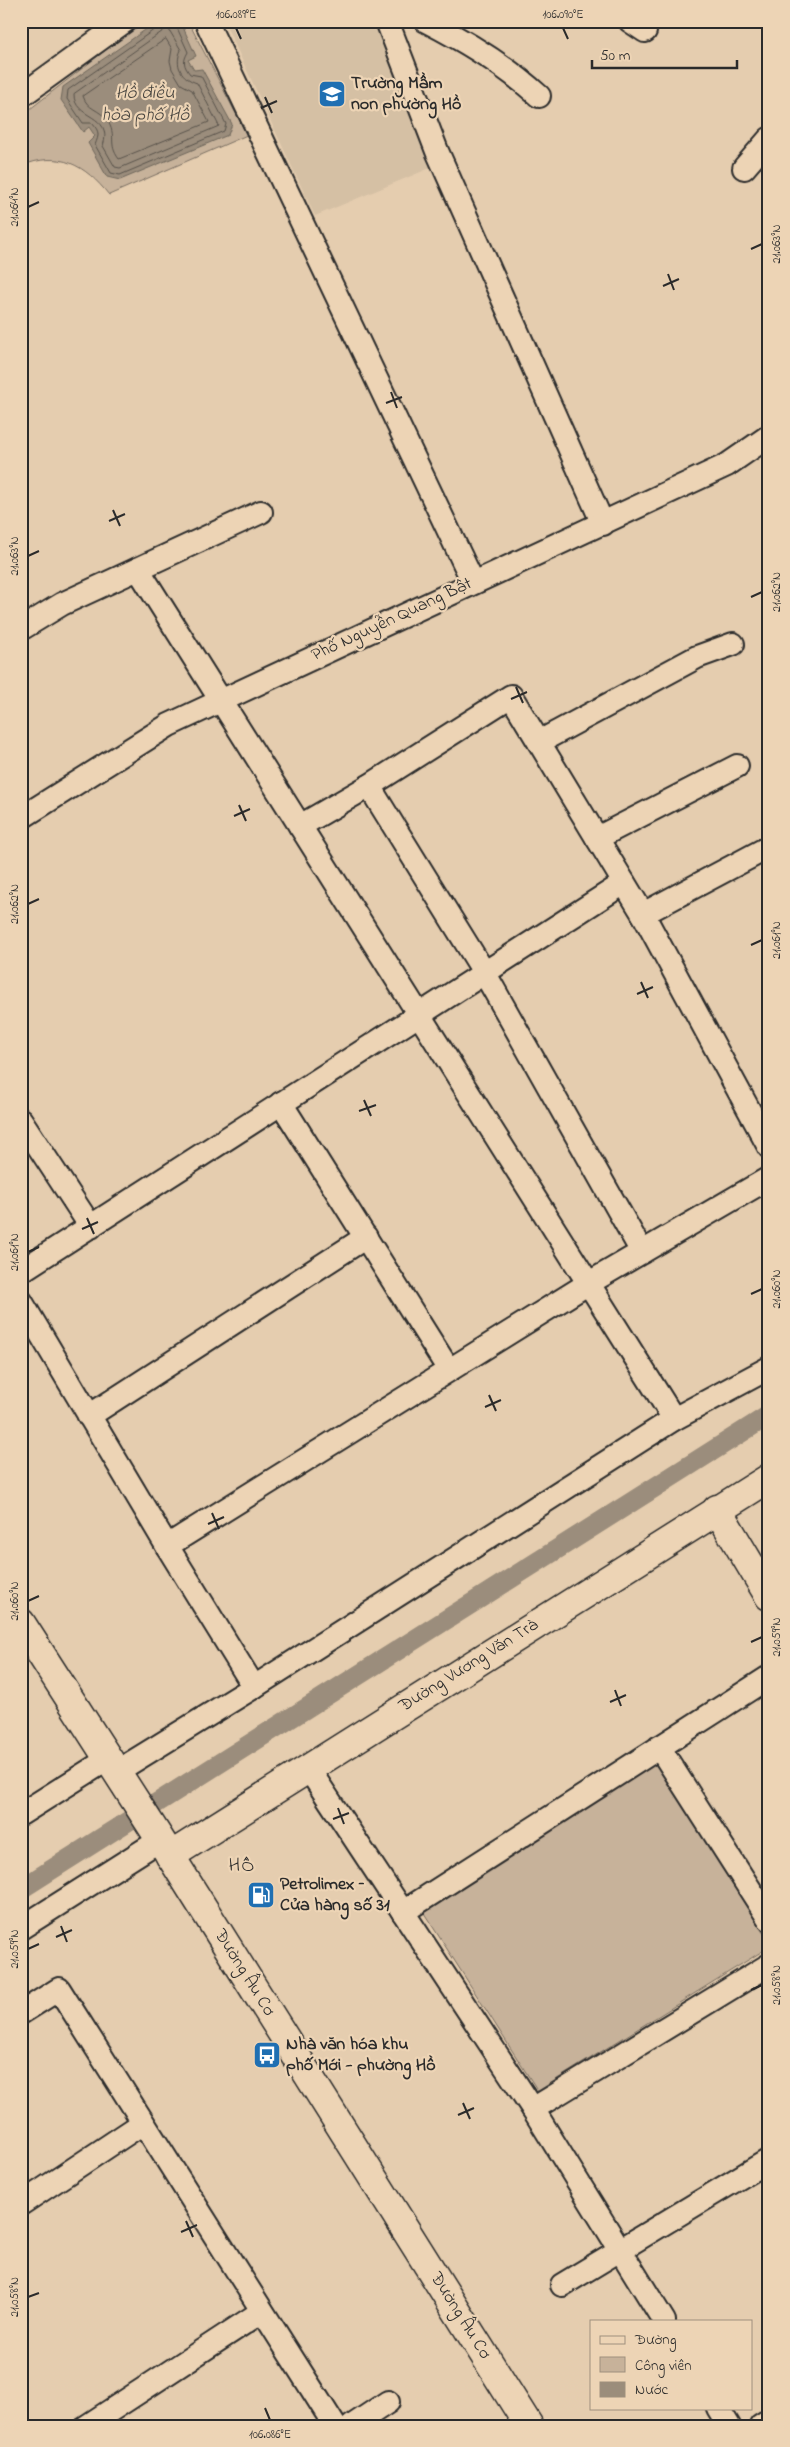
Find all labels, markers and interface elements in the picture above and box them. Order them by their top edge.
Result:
text: 106.089°E [216,6,256,24]
text: 106.090°E [542,6,584,24]
scale bar [592,38,738,70]
text: 50 m [600,45,631,67]
place label: Trường Mầm non phường Hồ [351,71,461,119]
school or university icon: Trường Mầm non phường Hồ [317,79,347,109]
water label: Hồ điều hòa phố Hồ [101,80,190,129]
text: 21.064°N [6,188,24,226]
text: 21.063°N [768,225,786,263]
text: 21.063°N [6,537,24,575]
street label: Phố Nguyễn Quang Bật [307,571,477,670]
text: 21.062°N [768,572,786,612]
text: 21.062°N [6,884,24,924]
text: 21.061°N [768,921,786,959]
text: 21.061°N [6,1233,24,1271]
text: 21.060°N [768,1269,786,1309]
text: 21.060°N [6,1581,24,1621]
street label: Đường Vương Văn Trà [394,1613,544,1721]
text: 21.059°N [768,1617,786,1657]
district label: HỒ [229,1852,255,1881]
place label: Petrolimex – Cửa hàng số 31 [280,1872,390,1920]
fuel station icon: Petrolimex – Cửa hàng số 31 [246,1880,276,1910]
street label: Đường Âu Cơ [206,1924,281,2022]
text: 21.059°N [6,1929,24,1969]
text: 21.058°N [768,1965,786,2005]
place label: Nhà văn hóa khu phố Mới - phường Hồ [286,2032,436,2080]
bus stop icon: Nhà văn hóa khu phố Mới - phường Hồ [252,2040,282,2070]
street label: Đường Âu Cơ [422,2267,497,2365]
text: 21.058°N [6,2277,24,2317]
legend [590,2320,752,2410]
text: Đường [634,2329,677,2352]
text: Công viên [635,2355,692,2378]
text: Nước [635,2379,668,2401]
text: 106.086°E [249,2426,291,2444]

